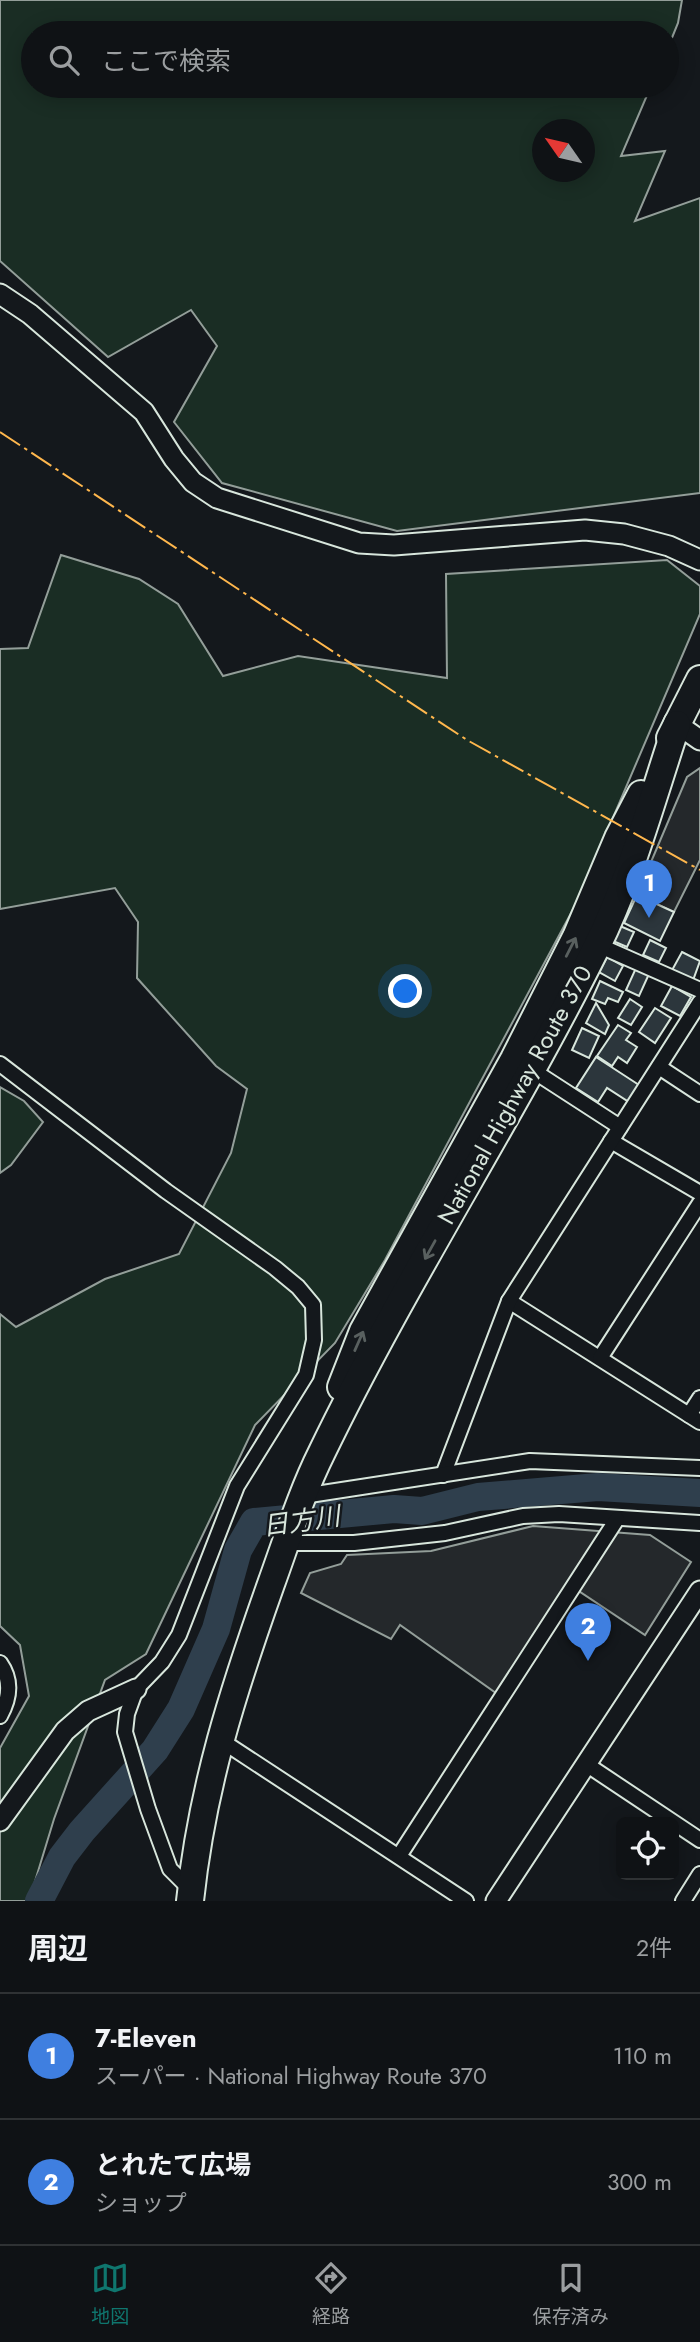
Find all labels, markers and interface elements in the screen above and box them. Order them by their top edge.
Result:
search box [21,21,679,98]
icon: search [45,41,83,79]
text: ここで検索 [101,42,231,80]
north arrow [532,119,595,182]
pin: 1 [626,860,672,918]
one-way arrow [565,937,578,958]
street label: National Highway Route 370 [429,959,601,1231]
your location [388,974,422,1008]
one-way arrow [423,1240,437,1260]
one-way arrow [353,1331,366,1352]
water label: 日方川 [260,1496,345,1545]
pin: 2 [565,1603,611,1661]
map controls [616,1817,679,1880]
button: locate [616,1817,679,1880]
text: 周辺 [28,1927,88,1970]
text: 2件 [636,1931,672,1965]
text: 7-Eleven [95,2019,197,2057]
text: 1 [45,2039,57,2073]
text: 110 m [613,2039,672,2073]
text: スーパー · National Highway Route 370 [95,2059,487,2093]
text: とれたて広場 [95,2146,251,2184]
text: 2 [43,2165,59,2199]
text: 300 m [607,2165,672,2199]
text: ショップ [95,2186,187,2220]
tab: 地図 [91,2259,129,2330]
tab: 経路 [312,2259,350,2330]
tab: 保存済み [533,2259,609,2330]

